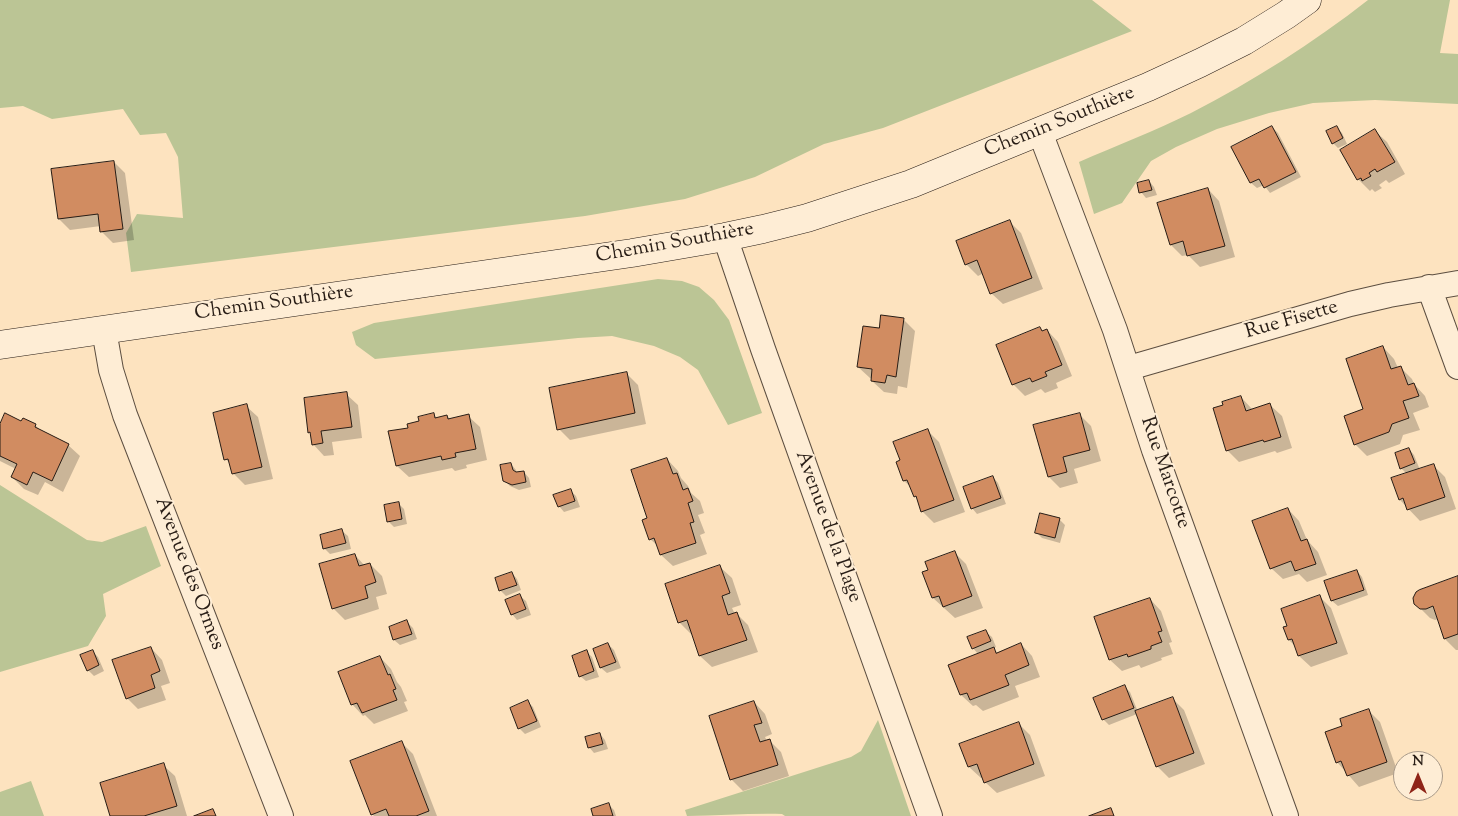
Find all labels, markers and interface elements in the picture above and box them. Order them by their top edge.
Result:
street label: Chemin Southière [981,82,1139,164]
street label: Chemin Southière [594,218,756,270]
street label: Chemin Southière [193,281,355,327]
street label: Rue Fisette [1243,296,1341,346]
street label: Rue Marcotte [1134,414,1194,532]
street label: Avenue de la Plage [788,448,866,606]
street label: Avenue des Ormes [148,494,228,654]
north arrow [1393,751,1443,801]
text: N [1412,752,1424,772]

